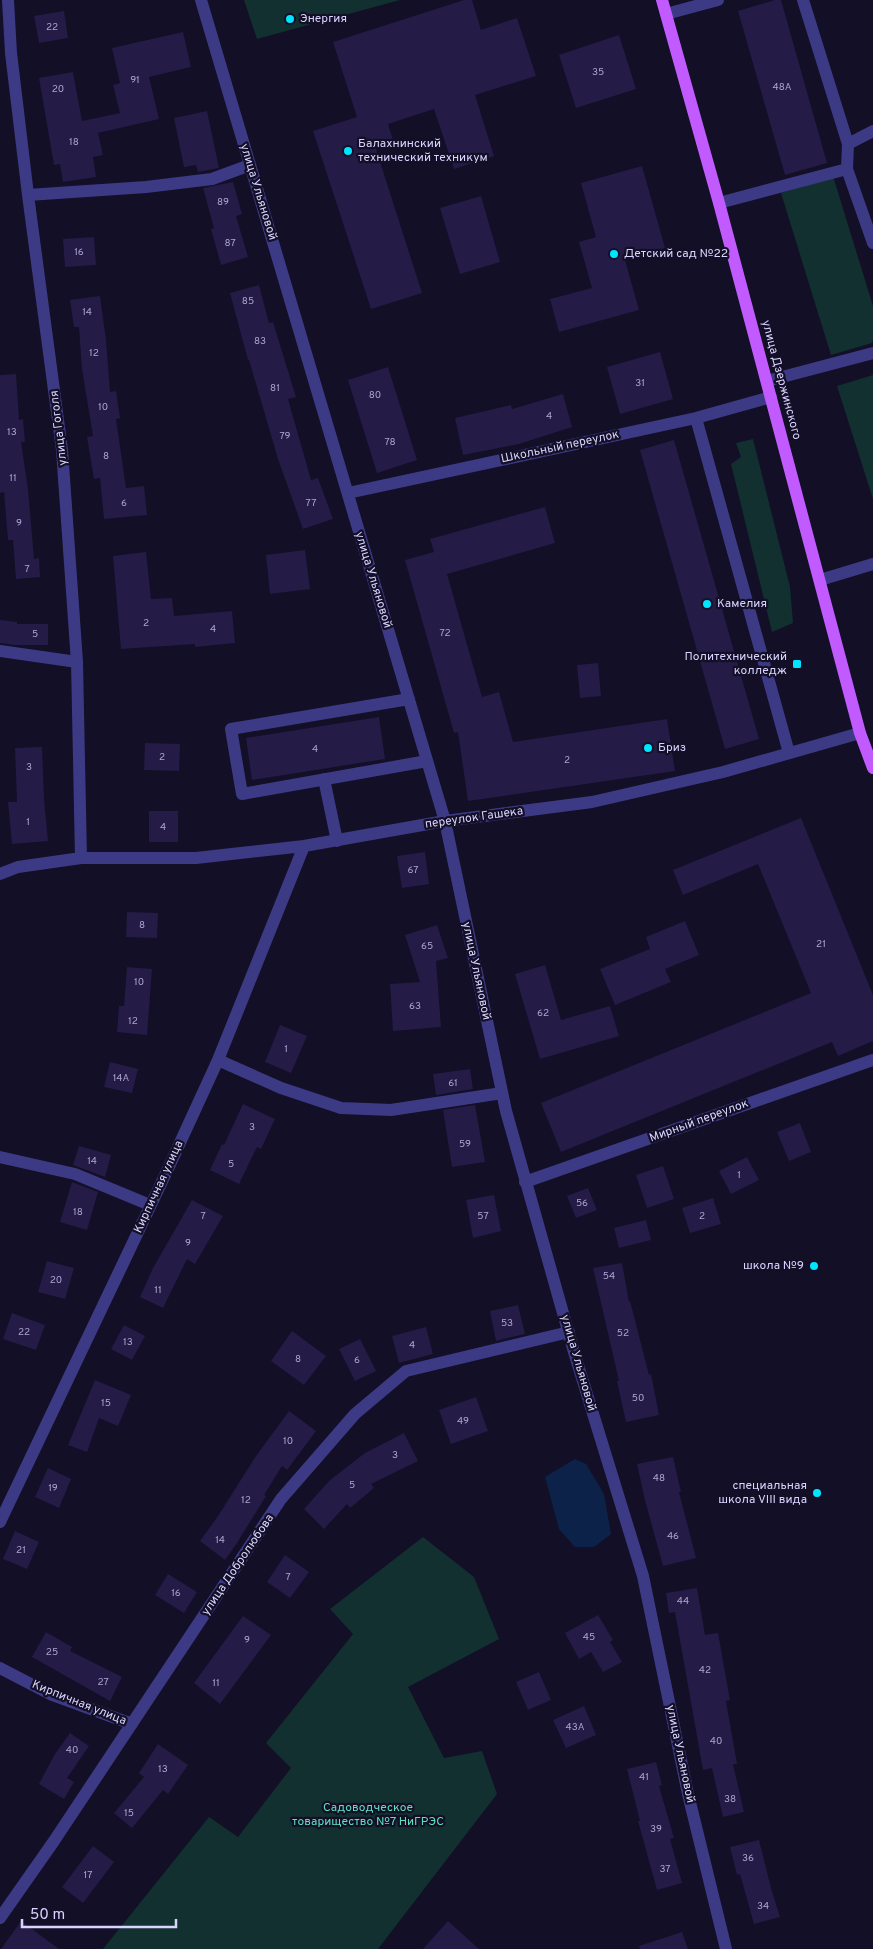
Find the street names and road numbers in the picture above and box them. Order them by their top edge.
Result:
street label: улица Ульяновой [236,142,280,242]
street label: улица Дзержинского [757,318,805,442]
street label: улица Гоголя [46,389,72,467]
street label: Школьный переулок [499,427,621,467]
street label: улица Ульяновой [351,530,395,630]
street label: переулок Гашека [424,803,524,833]
street label: улица Ульяновой [458,920,494,1022]
street label: Мирный переулок [647,1096,751,1146]
street label: Кирпичная улица [131,1138,187,1236]
street label: улица Ульяновой [557,1313,599,1413]
street label: улица Добролюбова [198,1511,278,1619]
street label: Кирпичная улица [29,1677,129,1729]
street label: улица Ульяновой [662,1703,698,1805]

